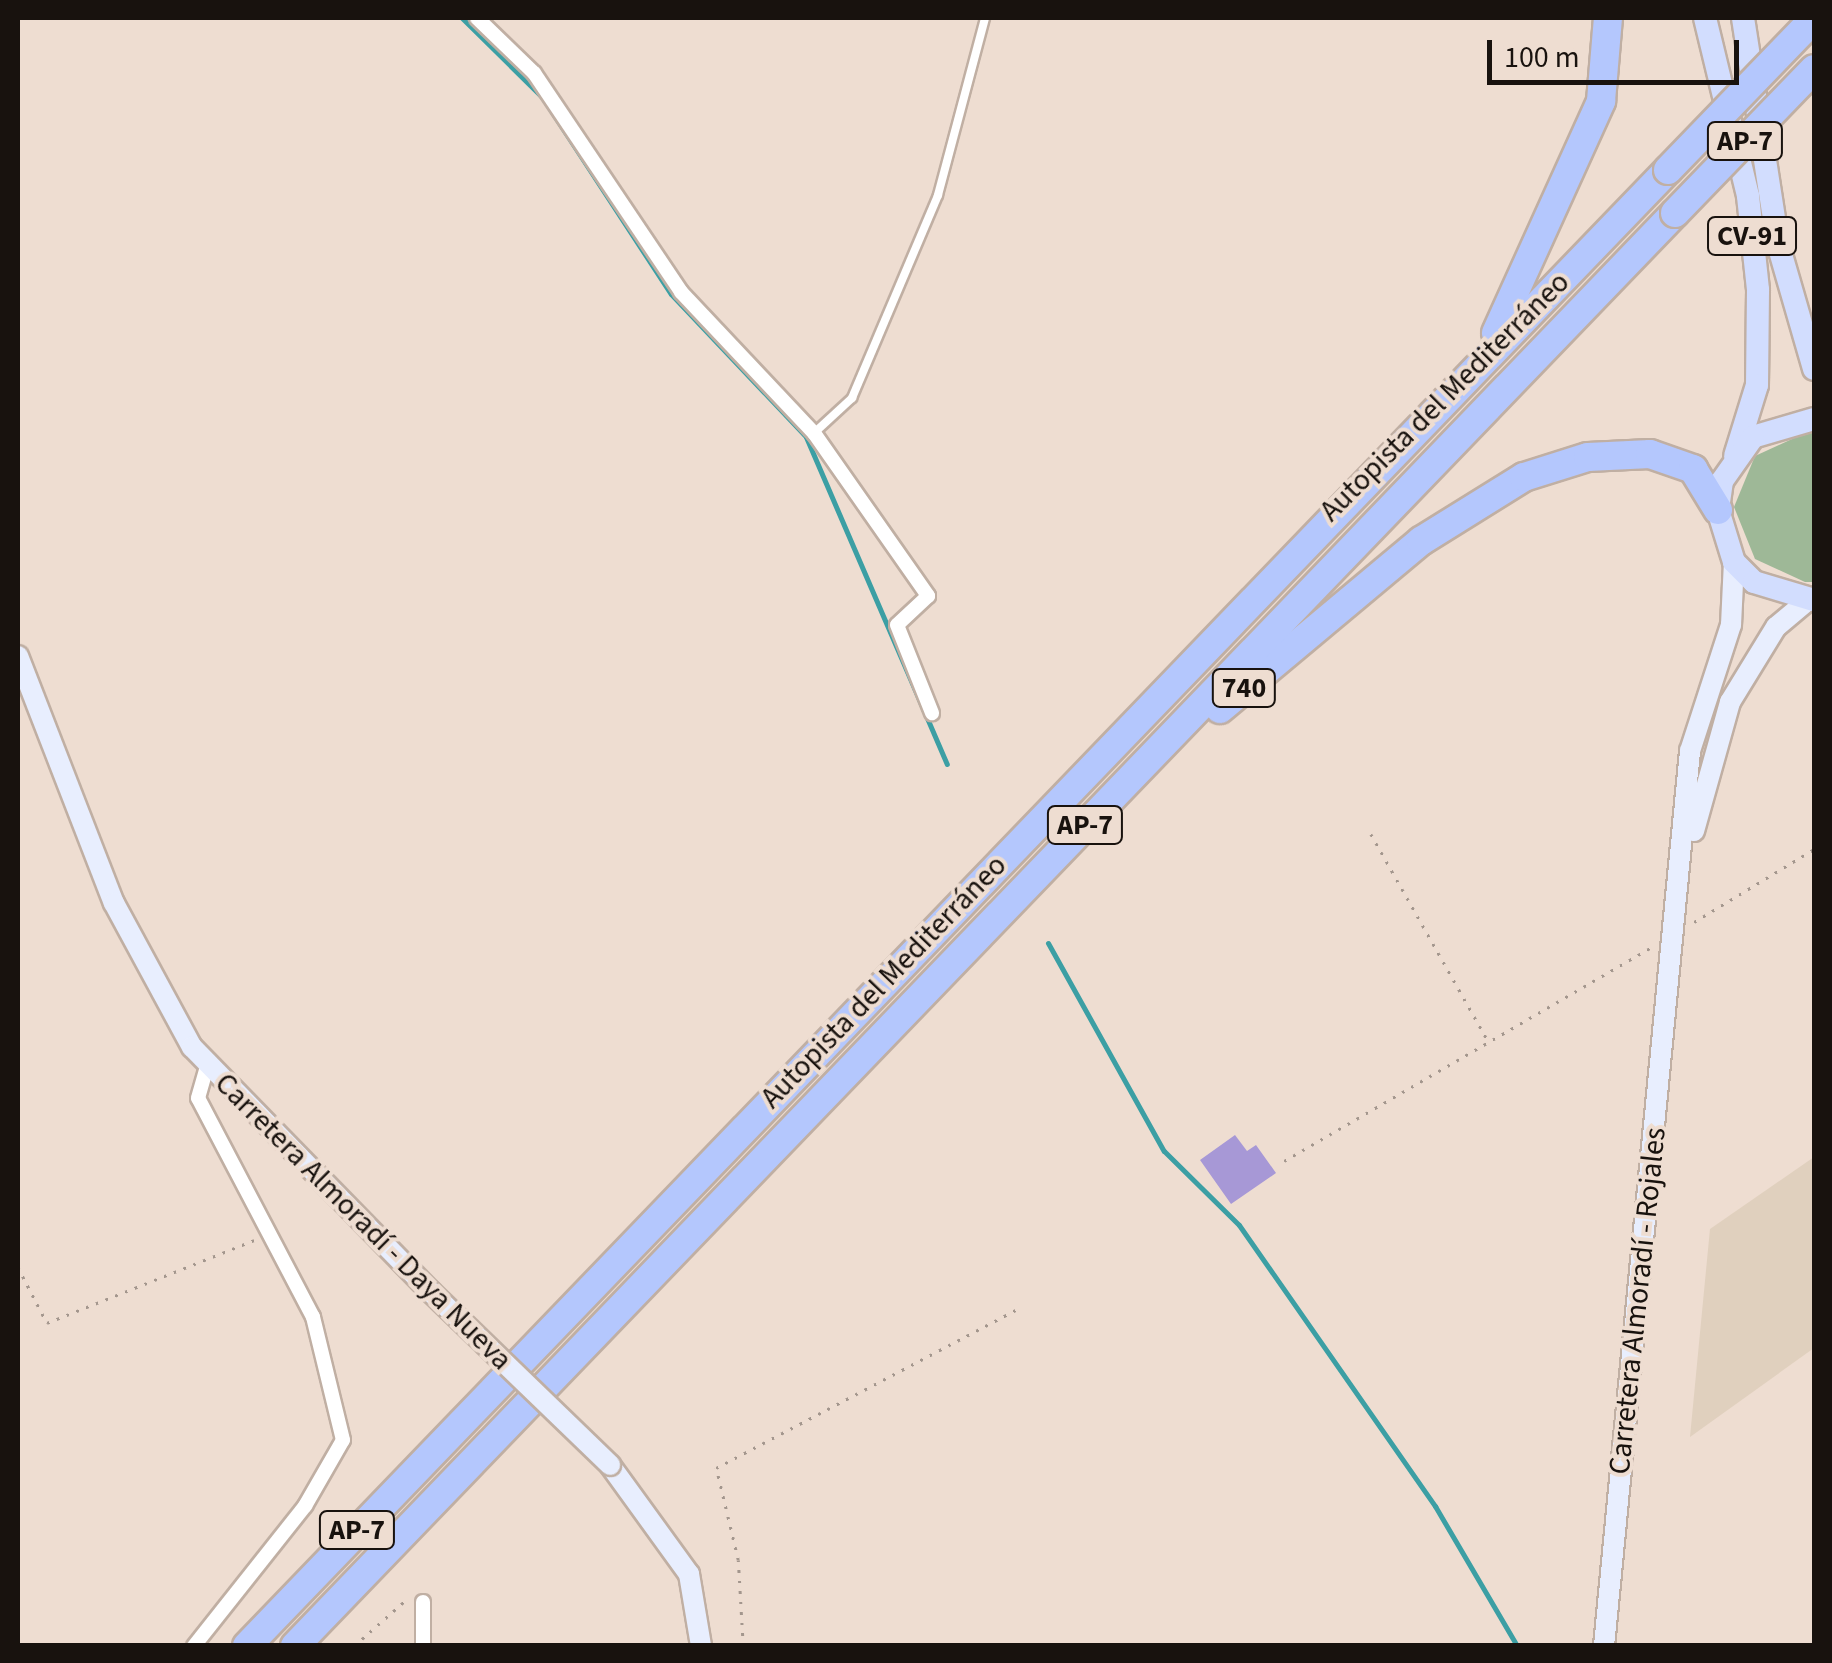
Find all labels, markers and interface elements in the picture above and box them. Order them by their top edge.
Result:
scale bar [1492,20,1744,82]
text: 100 m [1504,36,1580,79]
road number: AP-7 [1705,118,1785,164]
road number: CV-91 [1707,213,1797,259]
street label: Autopista del Mediterráneo [1313,265,1577,529]
road number: 740 [1212,665,1276,711]
road number: AP-7 [1045,802,1125,848]
street label: Autopista del Mediterráneo [754,848,1014,1116]
street label: Carretera Almoradí - Daya Nueva [207,1066,519,1378]
street label: Carretera Almoradí - Rojales [1602,1126,1674,1476]
road number: AP-7 [317,1507,397,1553]

